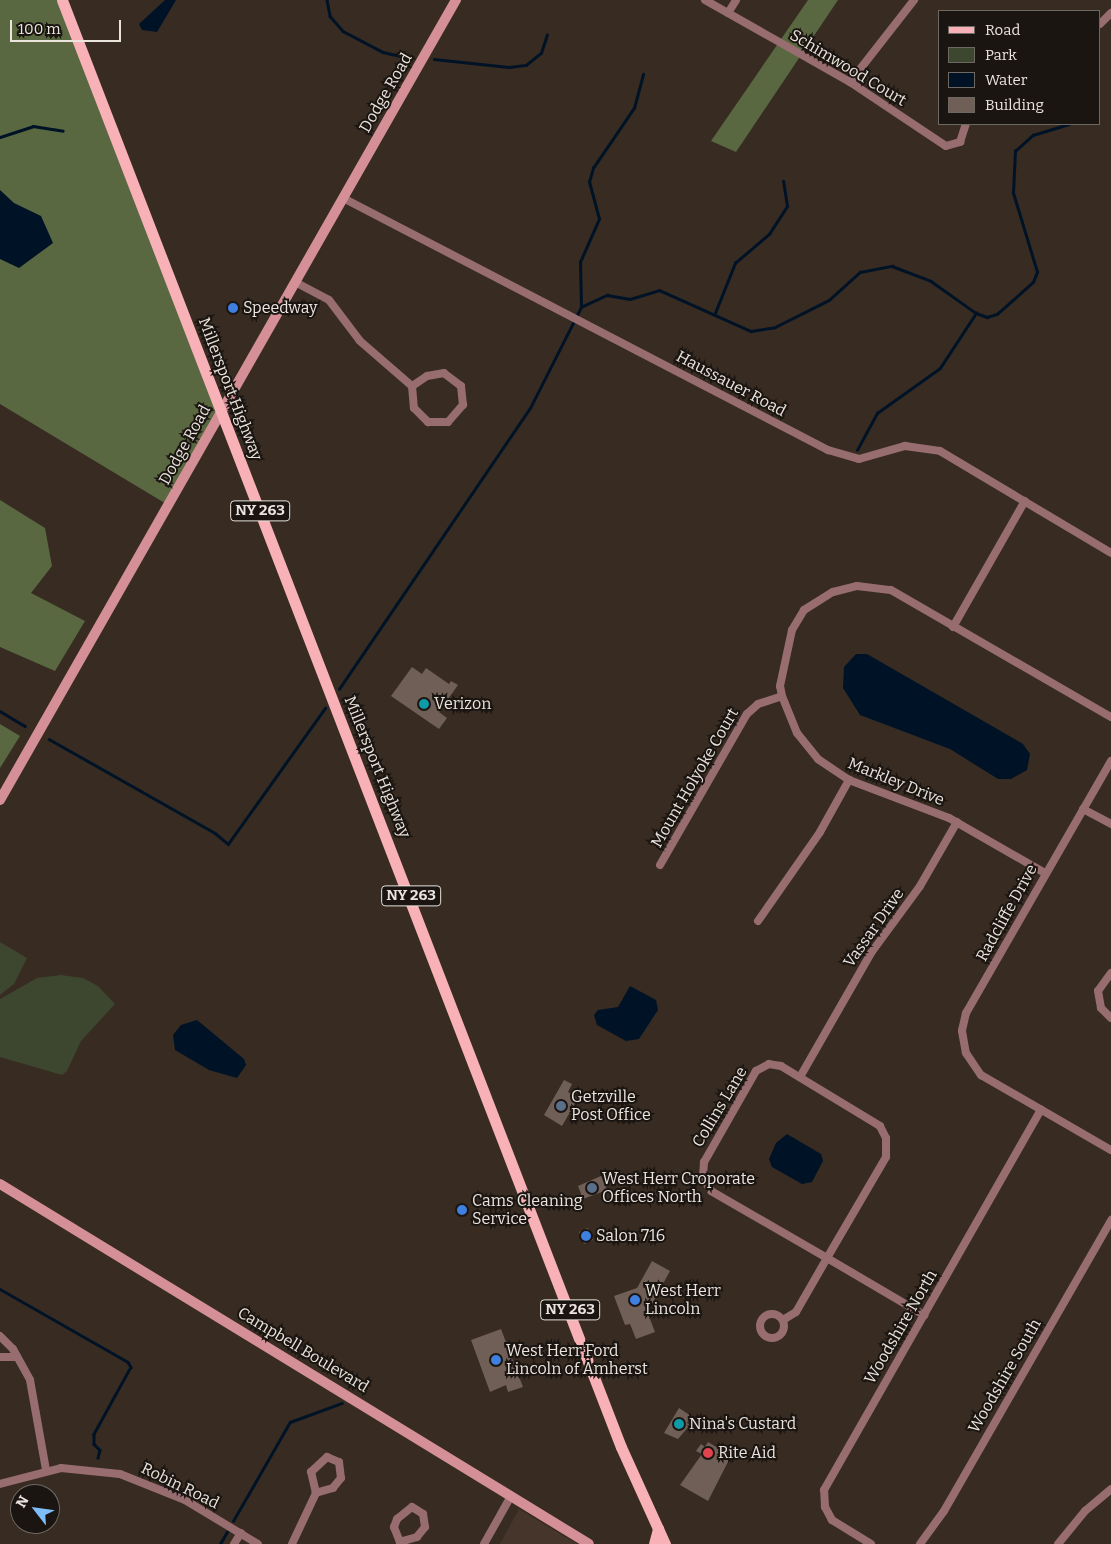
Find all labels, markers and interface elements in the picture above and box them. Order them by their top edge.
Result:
scale bar [12,10,124,42]
legend [938,10,1101,125]
text: 100 m [18,20,61,38]
text: Road [985,21,1020,39]
street label: Schimwood Court [786,26,910,110]
text: Park [985,46,1017,64]
street label: Dodge Road [356,50,416,136]
text: Water [985,71,1027,89]
text: Building [985,96,1044,114]
place label: Speedway [243,298,318,318]
marker: Speedway [227,302,239,314]
street label: Millersport Highway [194,315,266,463]
street label: Haussauer Road [673,347,789,421]
street label: Dodge Road [155,402,215,488]
road number: NY 263 [230,498,290,524]
street label: Millersport Highway [340,693,414,841]
place label: Verizon [434,694,491,714]
marker: Verizon [418,698,430,710]
street label: Mount Holyoke Court [647,705,743,851]
street label: Markley Drive [845,754,947,810]
street label: Radcliffe Drive [972,861,1042,965]
road number: NY 263 [381,884,441,908]
street label: Vassar Drive [840,885,908,971]
street label: Collins Lane [689,1063,751,1151]
place label: Getzville Post Office [571,1087,651,1125]
marker: Getzville Post Office [555,1100,567,1112]
place label: West Herr Croporate Offices North [602,1169,755,1207]
marker: West Herr Croporate Offices North [586,1182,598,1194]
place label: Cams Cleaning Service [472,1191,583,1229]
marker: Cams Cleaning Service [456,1204,468,1216]
place label: Salon 716 [596,1226,665,1246]
marker: Salon 716 [580,1230,592,1242]
street label: Woodshire North [861,1267,941,1387]
place label: West Herr Lincoln [645,1281,721,1319]
marker: West Herr Lincoln [629,1294,641,1306]
road number: NY 263 [540,1298,600,1322]
street label: Campbell Boulevard [234,1303,372,1397]
street label: Woodshire South [965,1316,1045,1436]
place label: West Herr Ford Lincoln of Amherst [506,1341,648,1379]
marker: West Herr Ford Lincoln of Amherst [490,1354,502,1366]
place label: Nina's Custard [689,1414,796,1434]
marker: Nina's Custard [673,1418,685,1430]
place label: Rite Aid [718,1443,776,1463]
marker: Rite Aid [702,1447,714,1459]
street label: Robin Road [138,1459,222,1513]
north arrow [10,1484,60,1534]
text: N [12,1493,33,1511]

